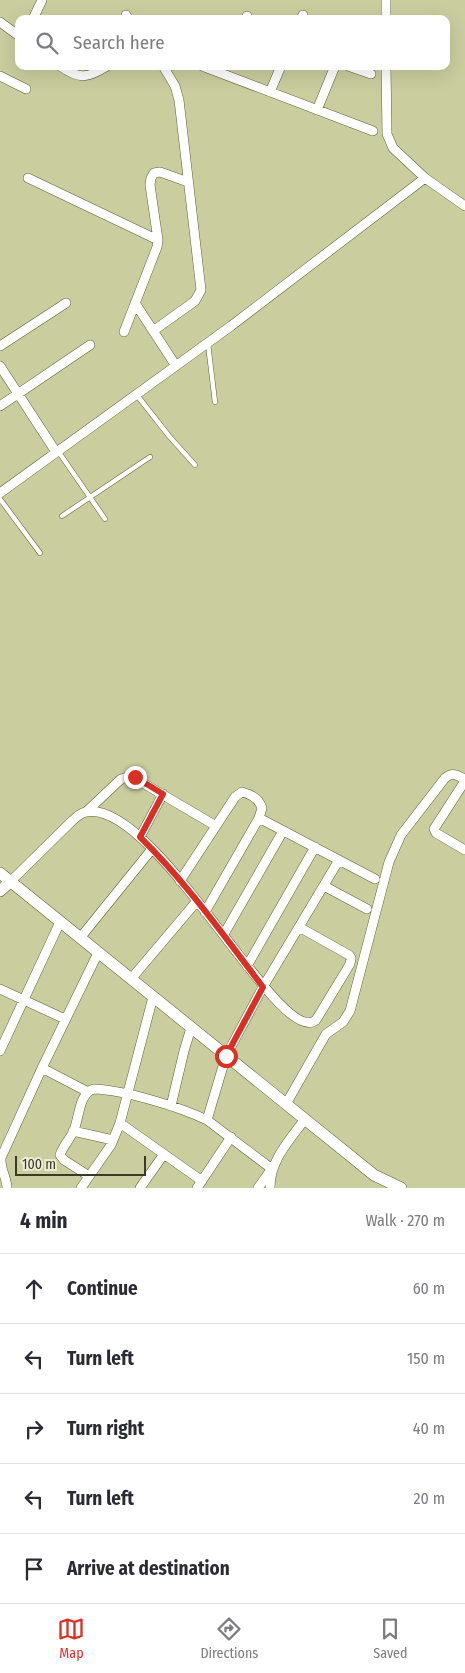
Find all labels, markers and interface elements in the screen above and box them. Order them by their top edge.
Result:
search box [15,15,450,70]
icon: search [33,29,61,57]
text: Search here [73,31,165,54]
route end [124,766,147,789]
route start [215,1045,238,1068]
scale bar [15,1153,146,1176]
text: 100 m [22,1156,56,1173]
text: 4 min [20,1208,68,1234]
text: Walk · 270 m [366,1211,445,1230]
icon: ahead [20,1275,48,1303]
text: Continue [67,1277,138,1300]
text: 60 m [413,1279,445,1298]
icon: left [20,1345,48,1373]
text: Turn left [67,1347,134,1370]
text: 150 m [407,1349,445,1368]
icon: right [20,1415,48,1443]
text: Turn right [67,1417,144,1440]
text: 40 m [413,1419,445,1438]
icon: left [20,1485,48,1513]
text: Turn left [67,1487,134,1510]
text: 20 m [414,1489,445,1508]
icon: arrive [20,1555,48,1583]
text: Arrive at destination [67,1557,230,1580]
tab: Map [57,1615,85,1662]
tab: Directions [200,1615,258,1662]
tab: Saved [373,1615,408,1662]

